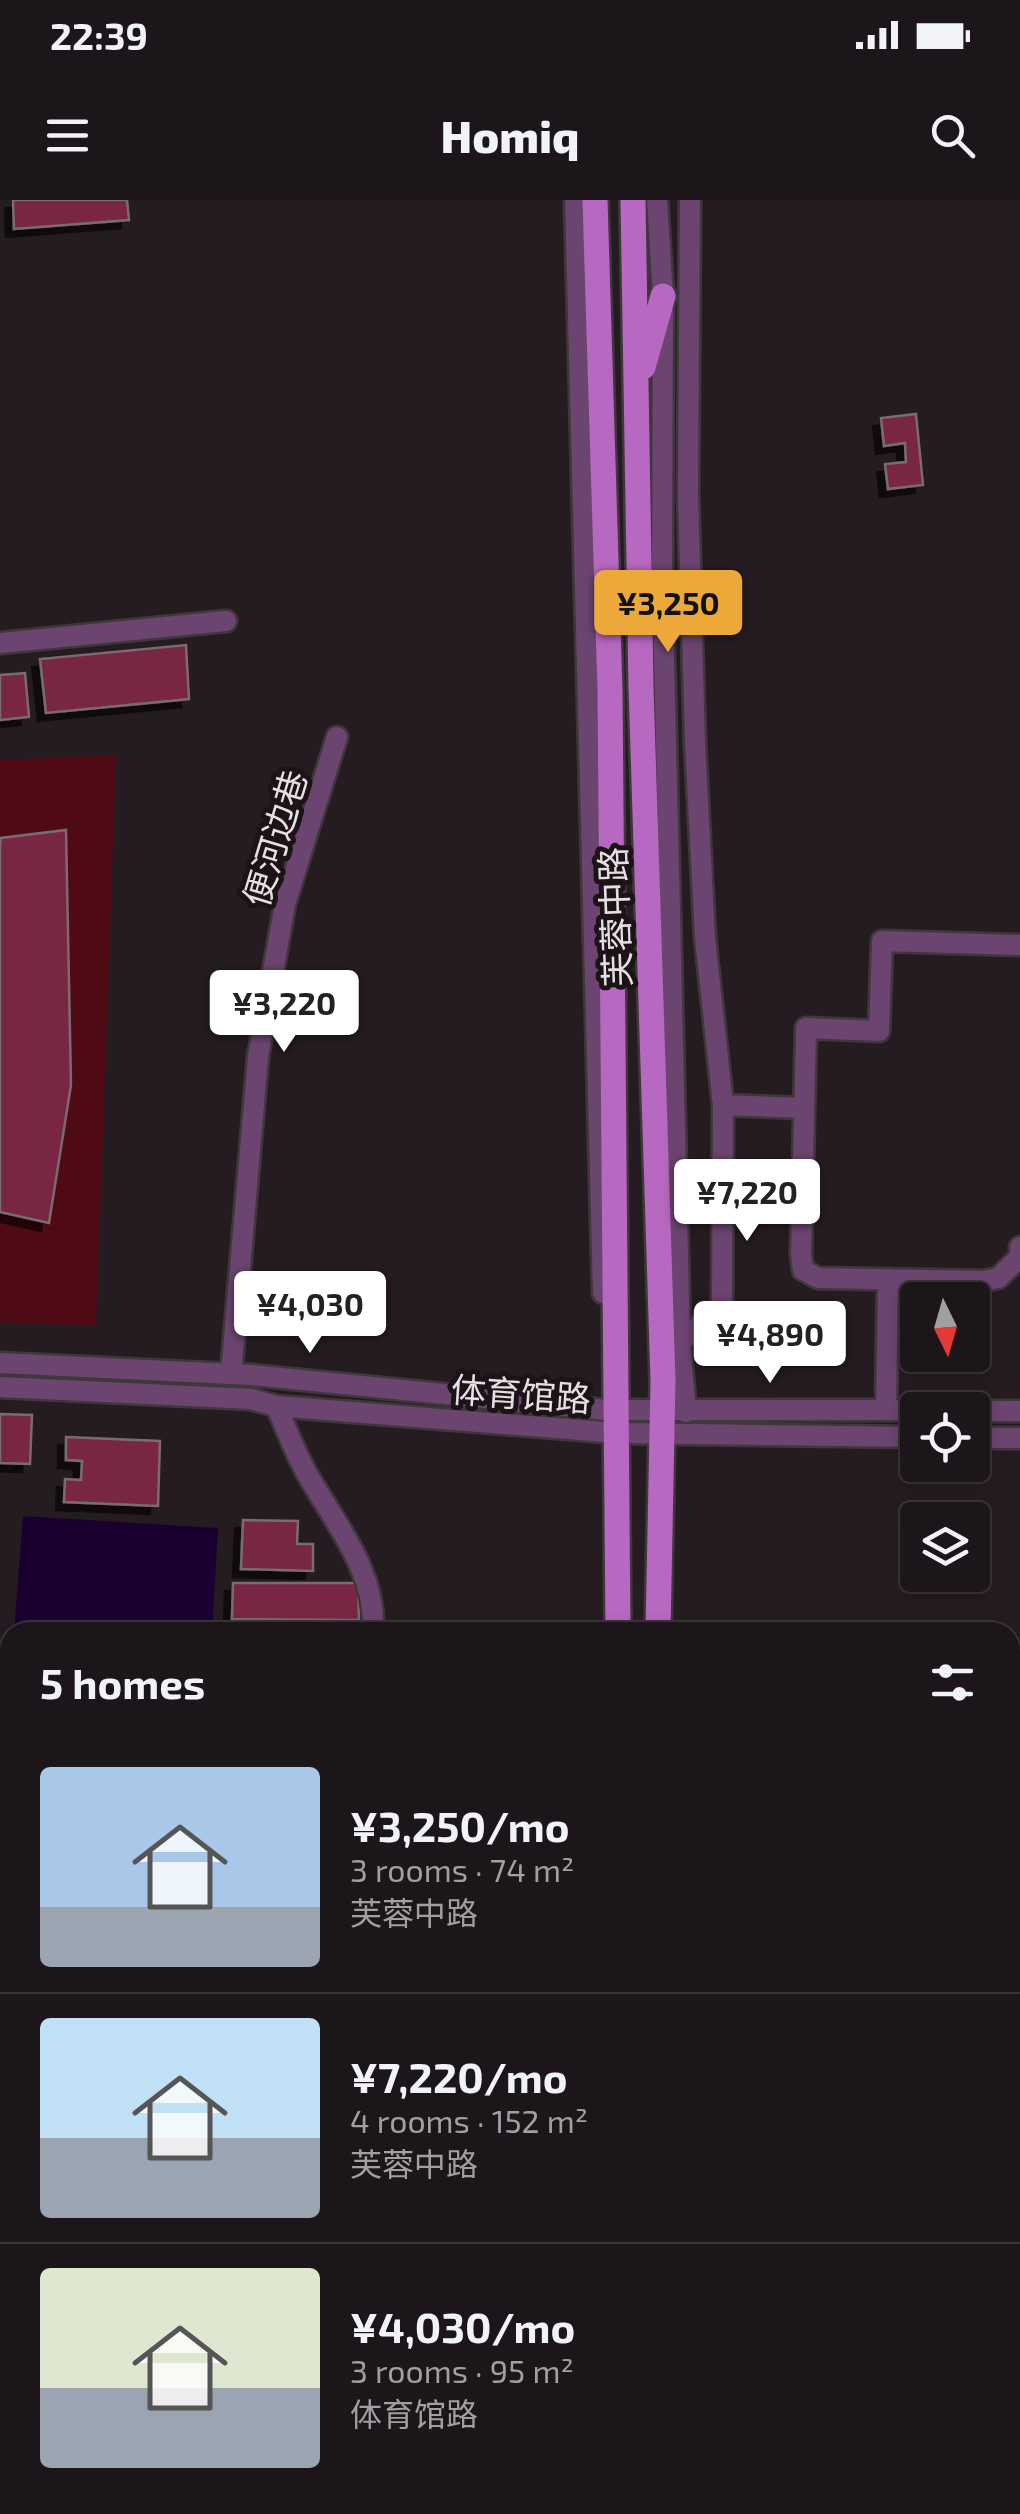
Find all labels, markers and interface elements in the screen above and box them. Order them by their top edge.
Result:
text: 22:39 [50,12,148,58]
icon: menu [40,108,95,163]
text: Homiq [441,108,579,162]
icon: search [925,108,980,163]
pin: ¥3,250 [587,570,749,655]
text: ¥3,250 [616,583,720,621]
street label: 便河边巷 [233,765,315,911]
street label: 芙蓉中路 [591,846,637,988]
pin: ¥3,220 [203,970,365,1055]
text: ¥3,220 [232,983,336,1021]
pin: ¥7,220 [666,1159,828,1244]
text: ¥7,220 [696,1172,798,1210]
pin: ¥4,030 [229,1271,391,1356]
north arrow [900,1282,990,1372]
map controls [900,1282,990,1592]
text: ¥4,030 [256,1284,364,1322]
pin: ¥4,890 [689,1301,851,1386]
text: ¥4,890 [716,1314,824,1352]
street label: 体育馆路 [450,1367,592,1419]
button: locate [900,1392,990,1482]
button: layers [900,1502,990,1592]
icon: filters [925,1655,980,1710]
text: 5 homes [40,1657,205,1707]
text: ¥3,250/mo [350,1800,570,1850]
icon: home [120,1807,240,1927]
text: 3 rooms · 74 m² [350,1850,574,1888]
text: 芙蓉中路 [350,1893,478,1931]
text: ¥7,220/mo [350,2051,567,2101]
icon: home [120,2058,240,2178]
text: 4 rooms · 152 m² [350,2101,588,2139]
text: 芙蓉中路 [350,2144,478,2182]
text: ¥4,030/mo [350,2301,575,2351]
icon: home [120,2308,240,2428]
text: 3 rooms · 95 m² [350,2351,574,2389]
text: 体育馆路 [350,2394,478,2432]

